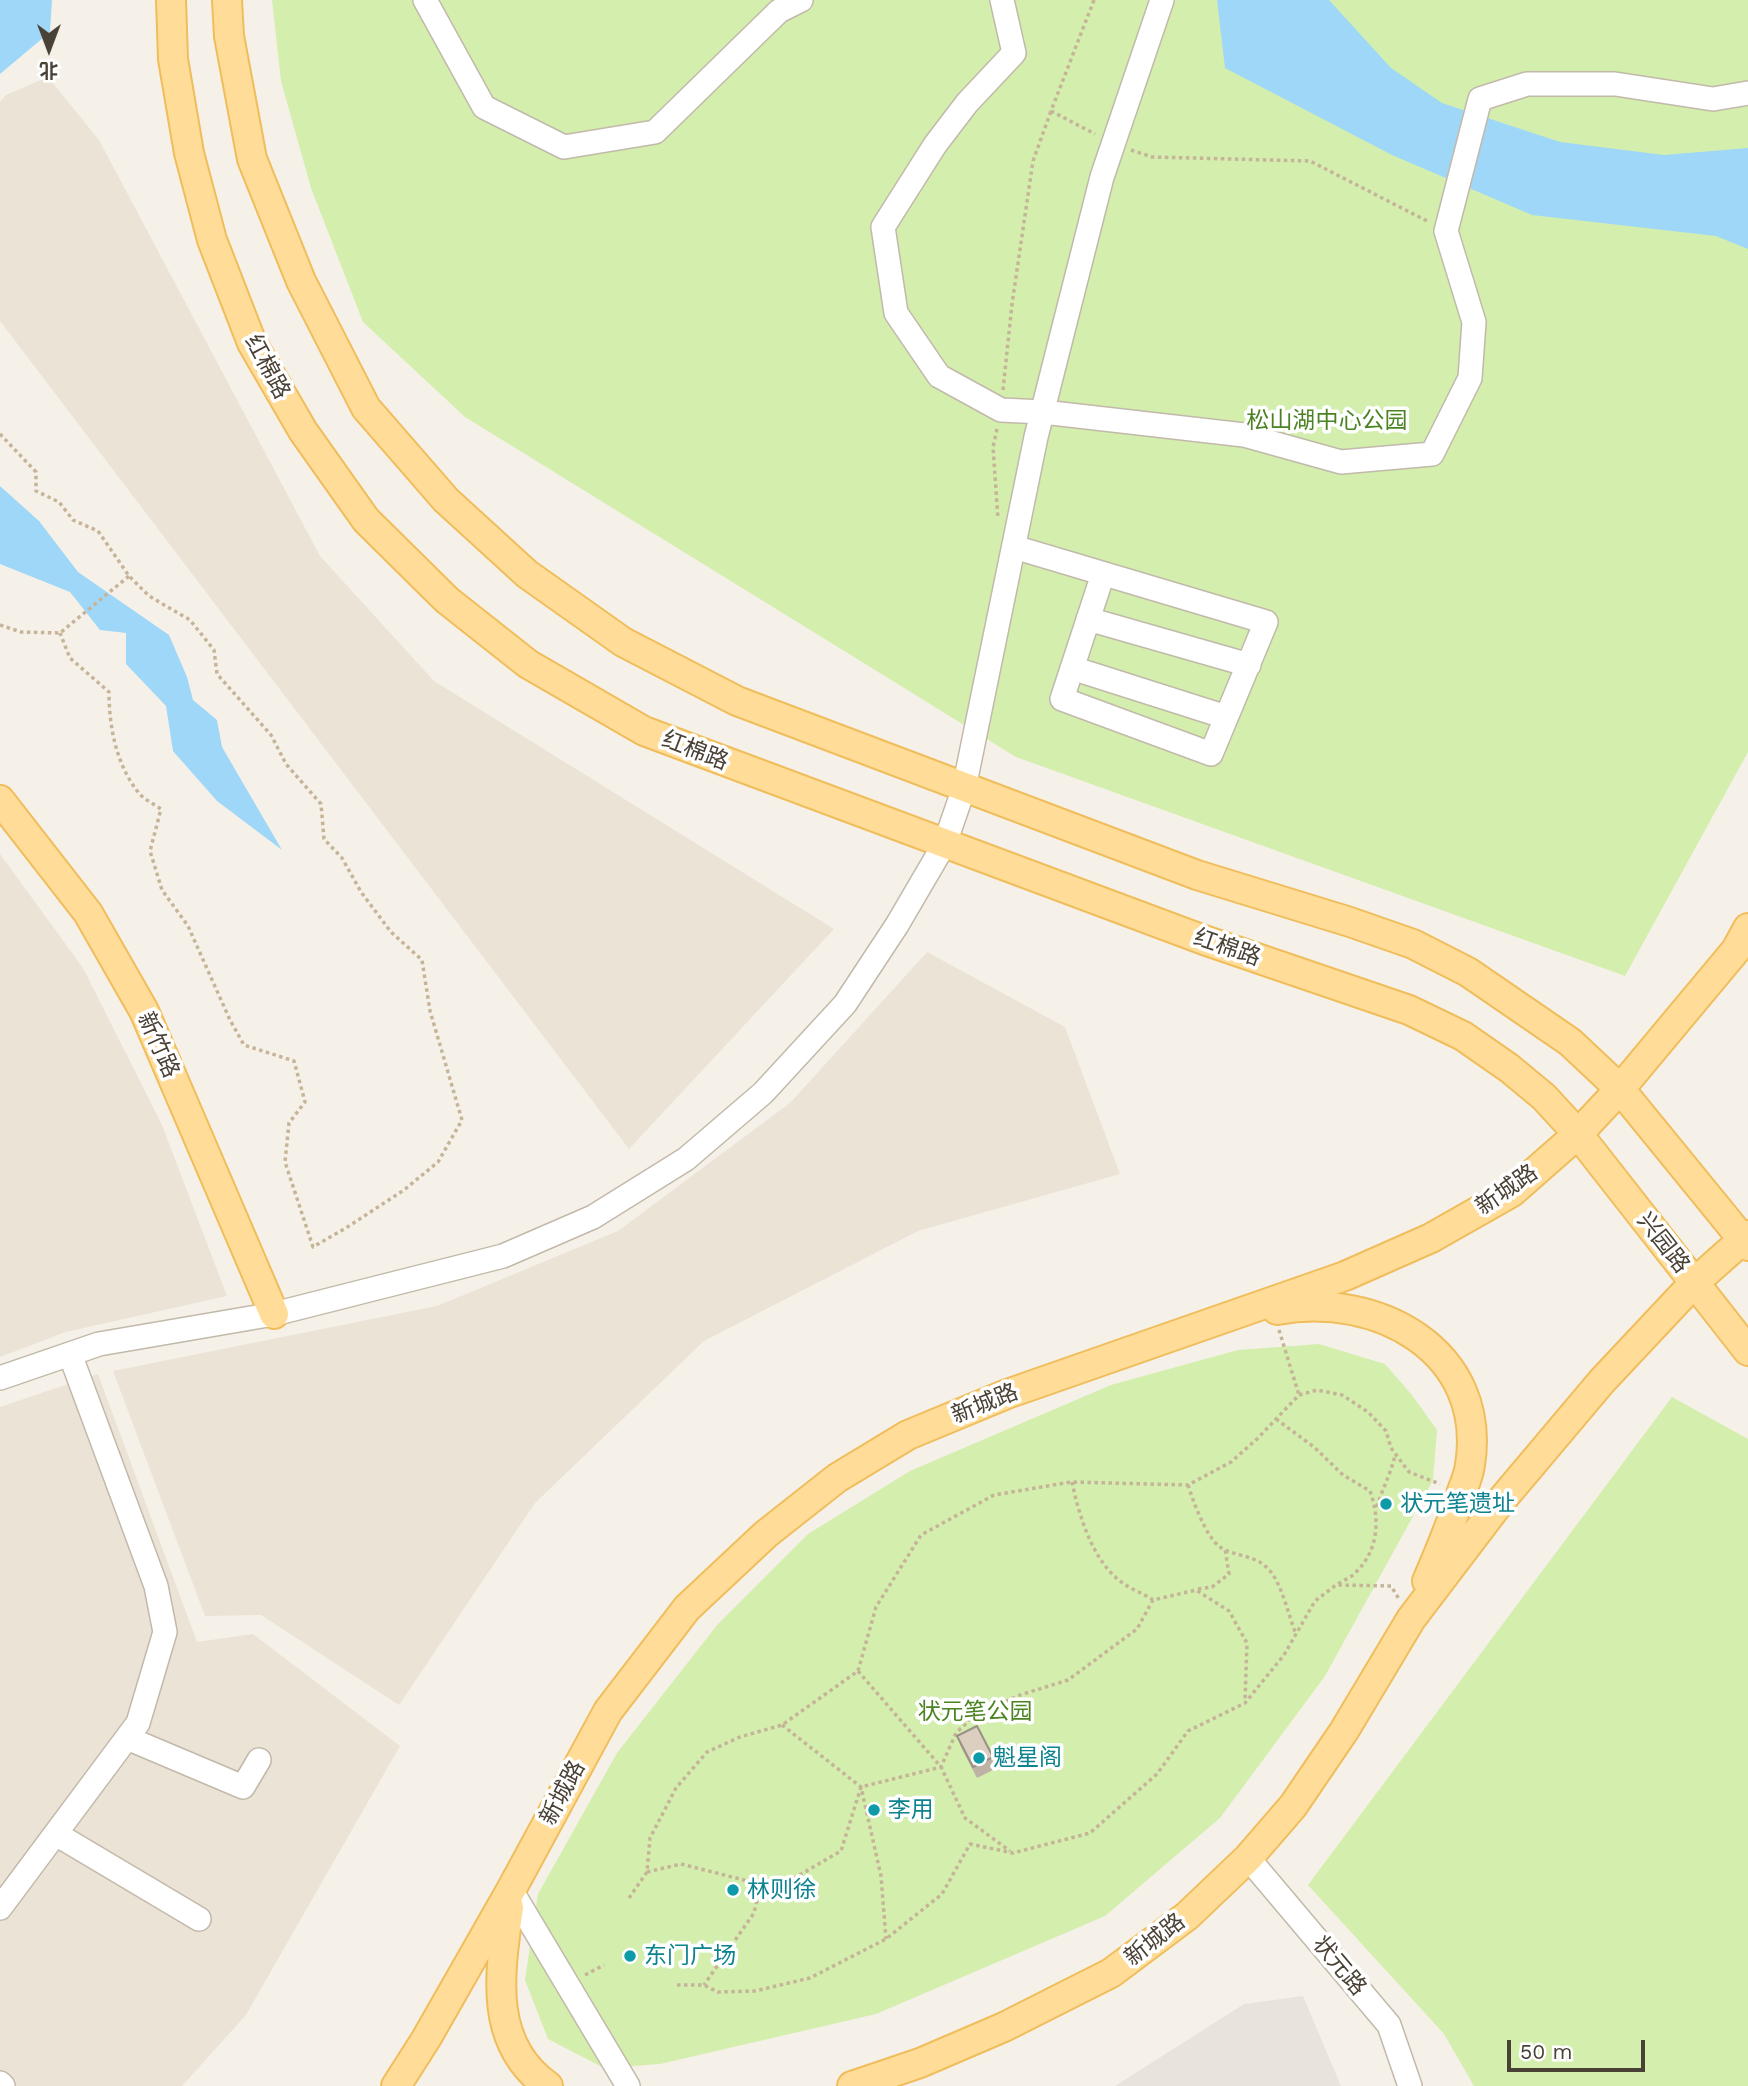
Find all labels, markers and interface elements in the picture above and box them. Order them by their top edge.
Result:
north arrow [14,14,84,84]
text: 北 [40,59,59,82]
street label: 红棉路 [239,330,295,404]
park label: 松山湖中心公园 [1247,407,1407,435]
street label: 红棉路 [658,726,732,776]
street label: 红棉路 [1190,924,1264,972]
street label: 新竹路 [131,1008,185,1082]
street label: 新城路 [1471,1159,1543,1221]
street label: 兴园路 [1631,1207,1695,1279]
street label: 新城路 [948,1378,1022,1430]
place label: 状元笔遗址 [1400,1490,1515,1518]
marker: 状元笔遗址 [1378,1496,1394,1512]
park label: 状元笔公园 [918,1698,1032,1726]
place label: 魁星阁 [993,1744,1062,1772]
marker: 魁星阁 [971,1750,987,1766]
street label: 新城路 [535,1756,591,1830]
place label: 李用 [888,1796,934,1824]
marker: 李用 [866,1802,882,1818]
place label: 林则徐 [747,1876,816,1904]
marker: 林则徐 [725,1882,741,1898]
street label: 新城路 [1119,1908,1191,1972]
street label: 状元路 [1306,1931,1372,2001]
place label: 东门广场 [644,1942,736,1970]
marker: 东门广场 [622,1948,638,1964]
scale bar [1510,2026,1648,2070]
text: 50 m [1520,2039,1572,2064]

